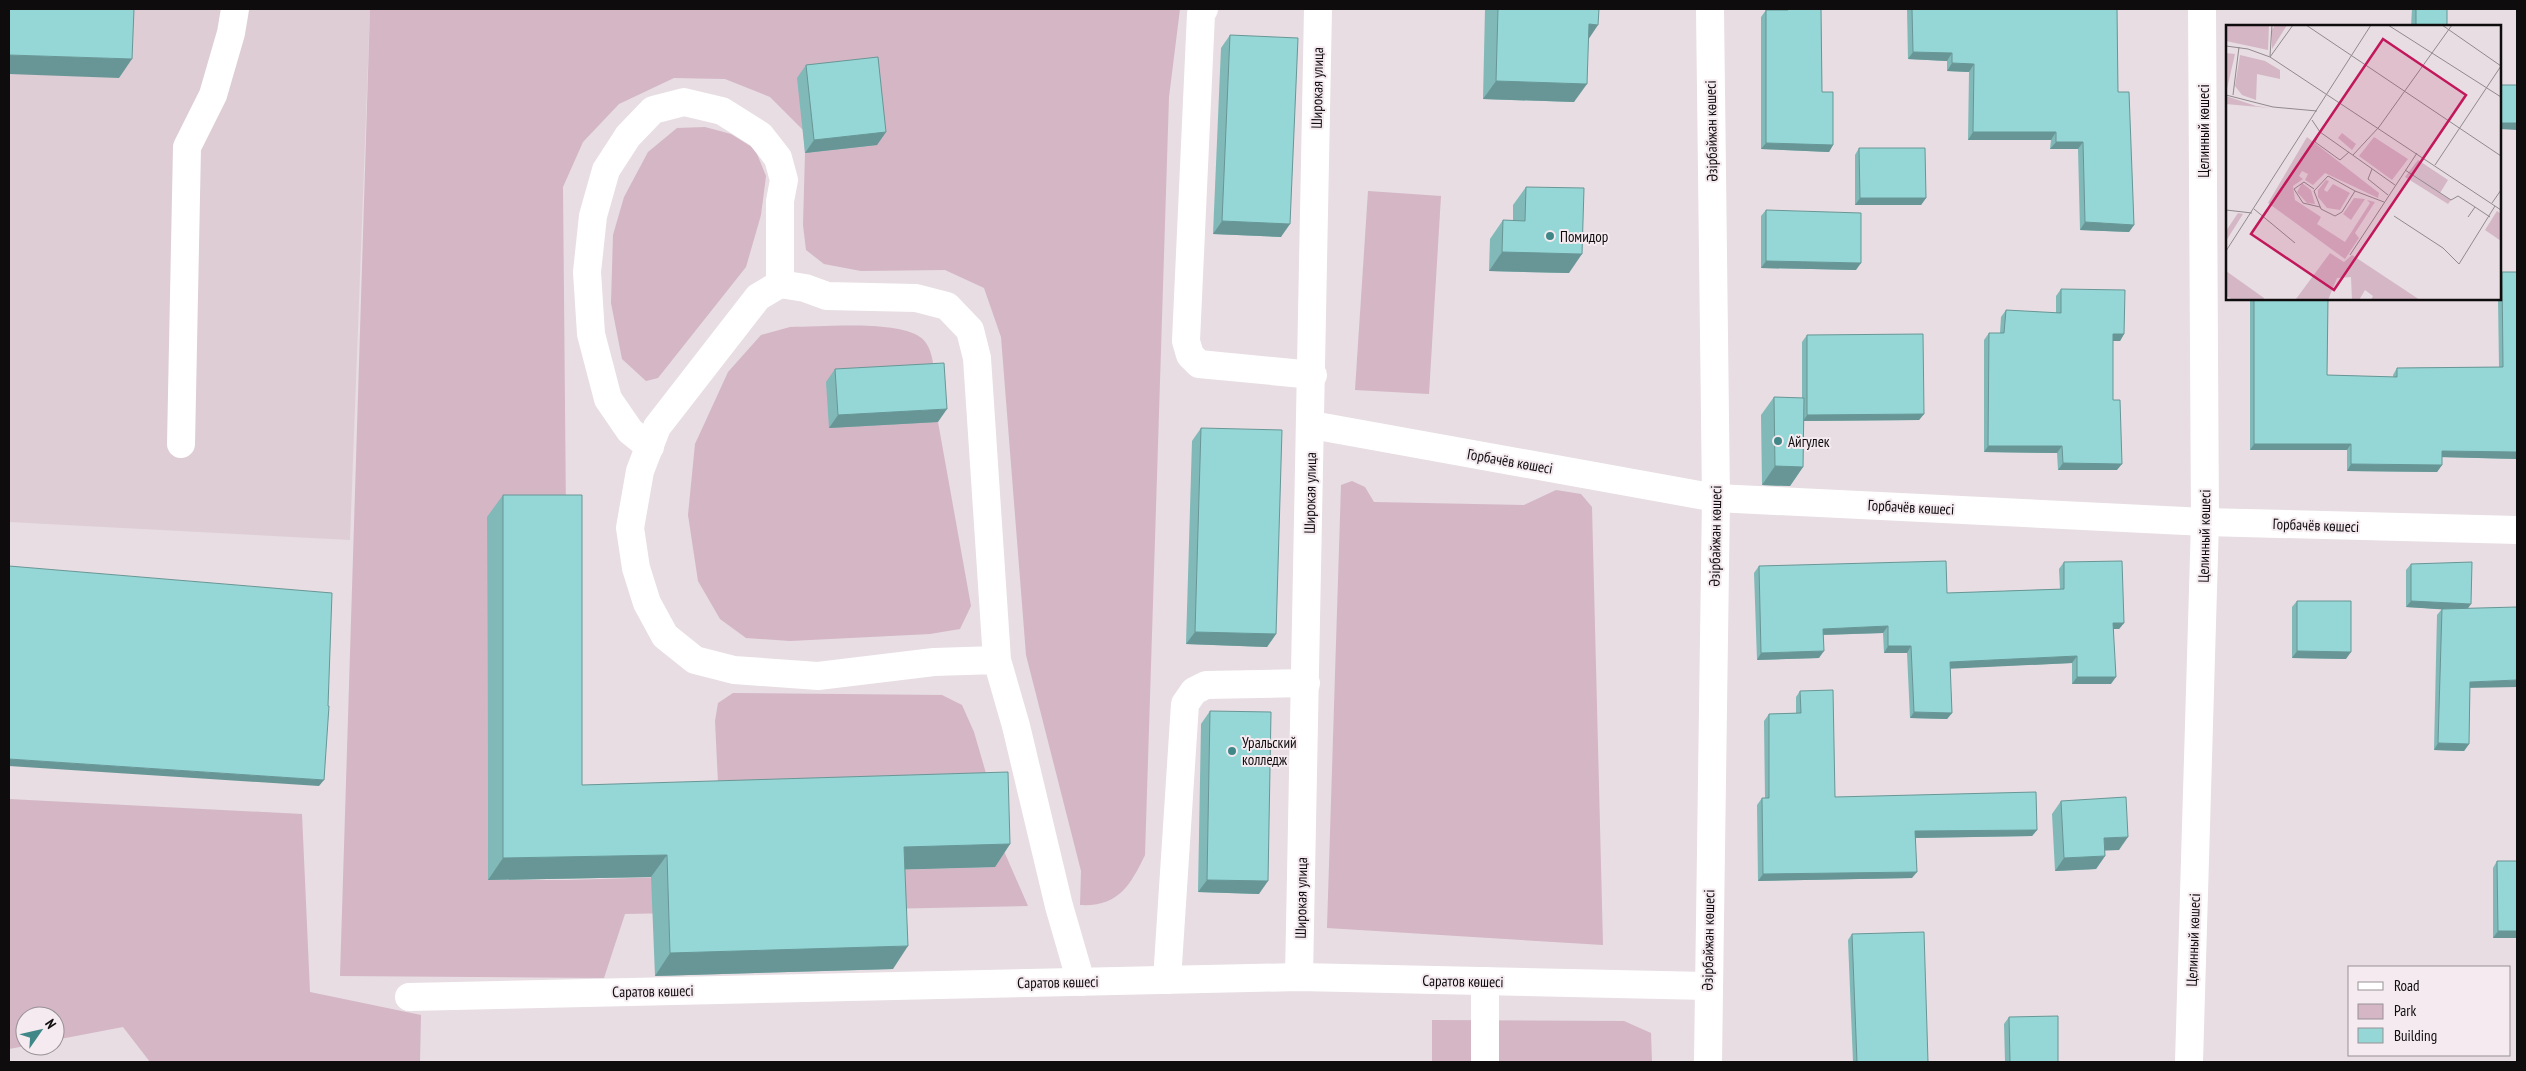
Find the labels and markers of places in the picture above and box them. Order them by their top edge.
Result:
place label: Помидор [1560,227,1608,246]
marker: Помидор [1544,230,1556,242]
place label: Айгулек [1788,432,1830,451]
marker: Айгулек [1772,435,1784,447]
place label: Уральский колледж [1242,733,1297,769]
marker: Уральский колледж [1226,745,1238,757]

